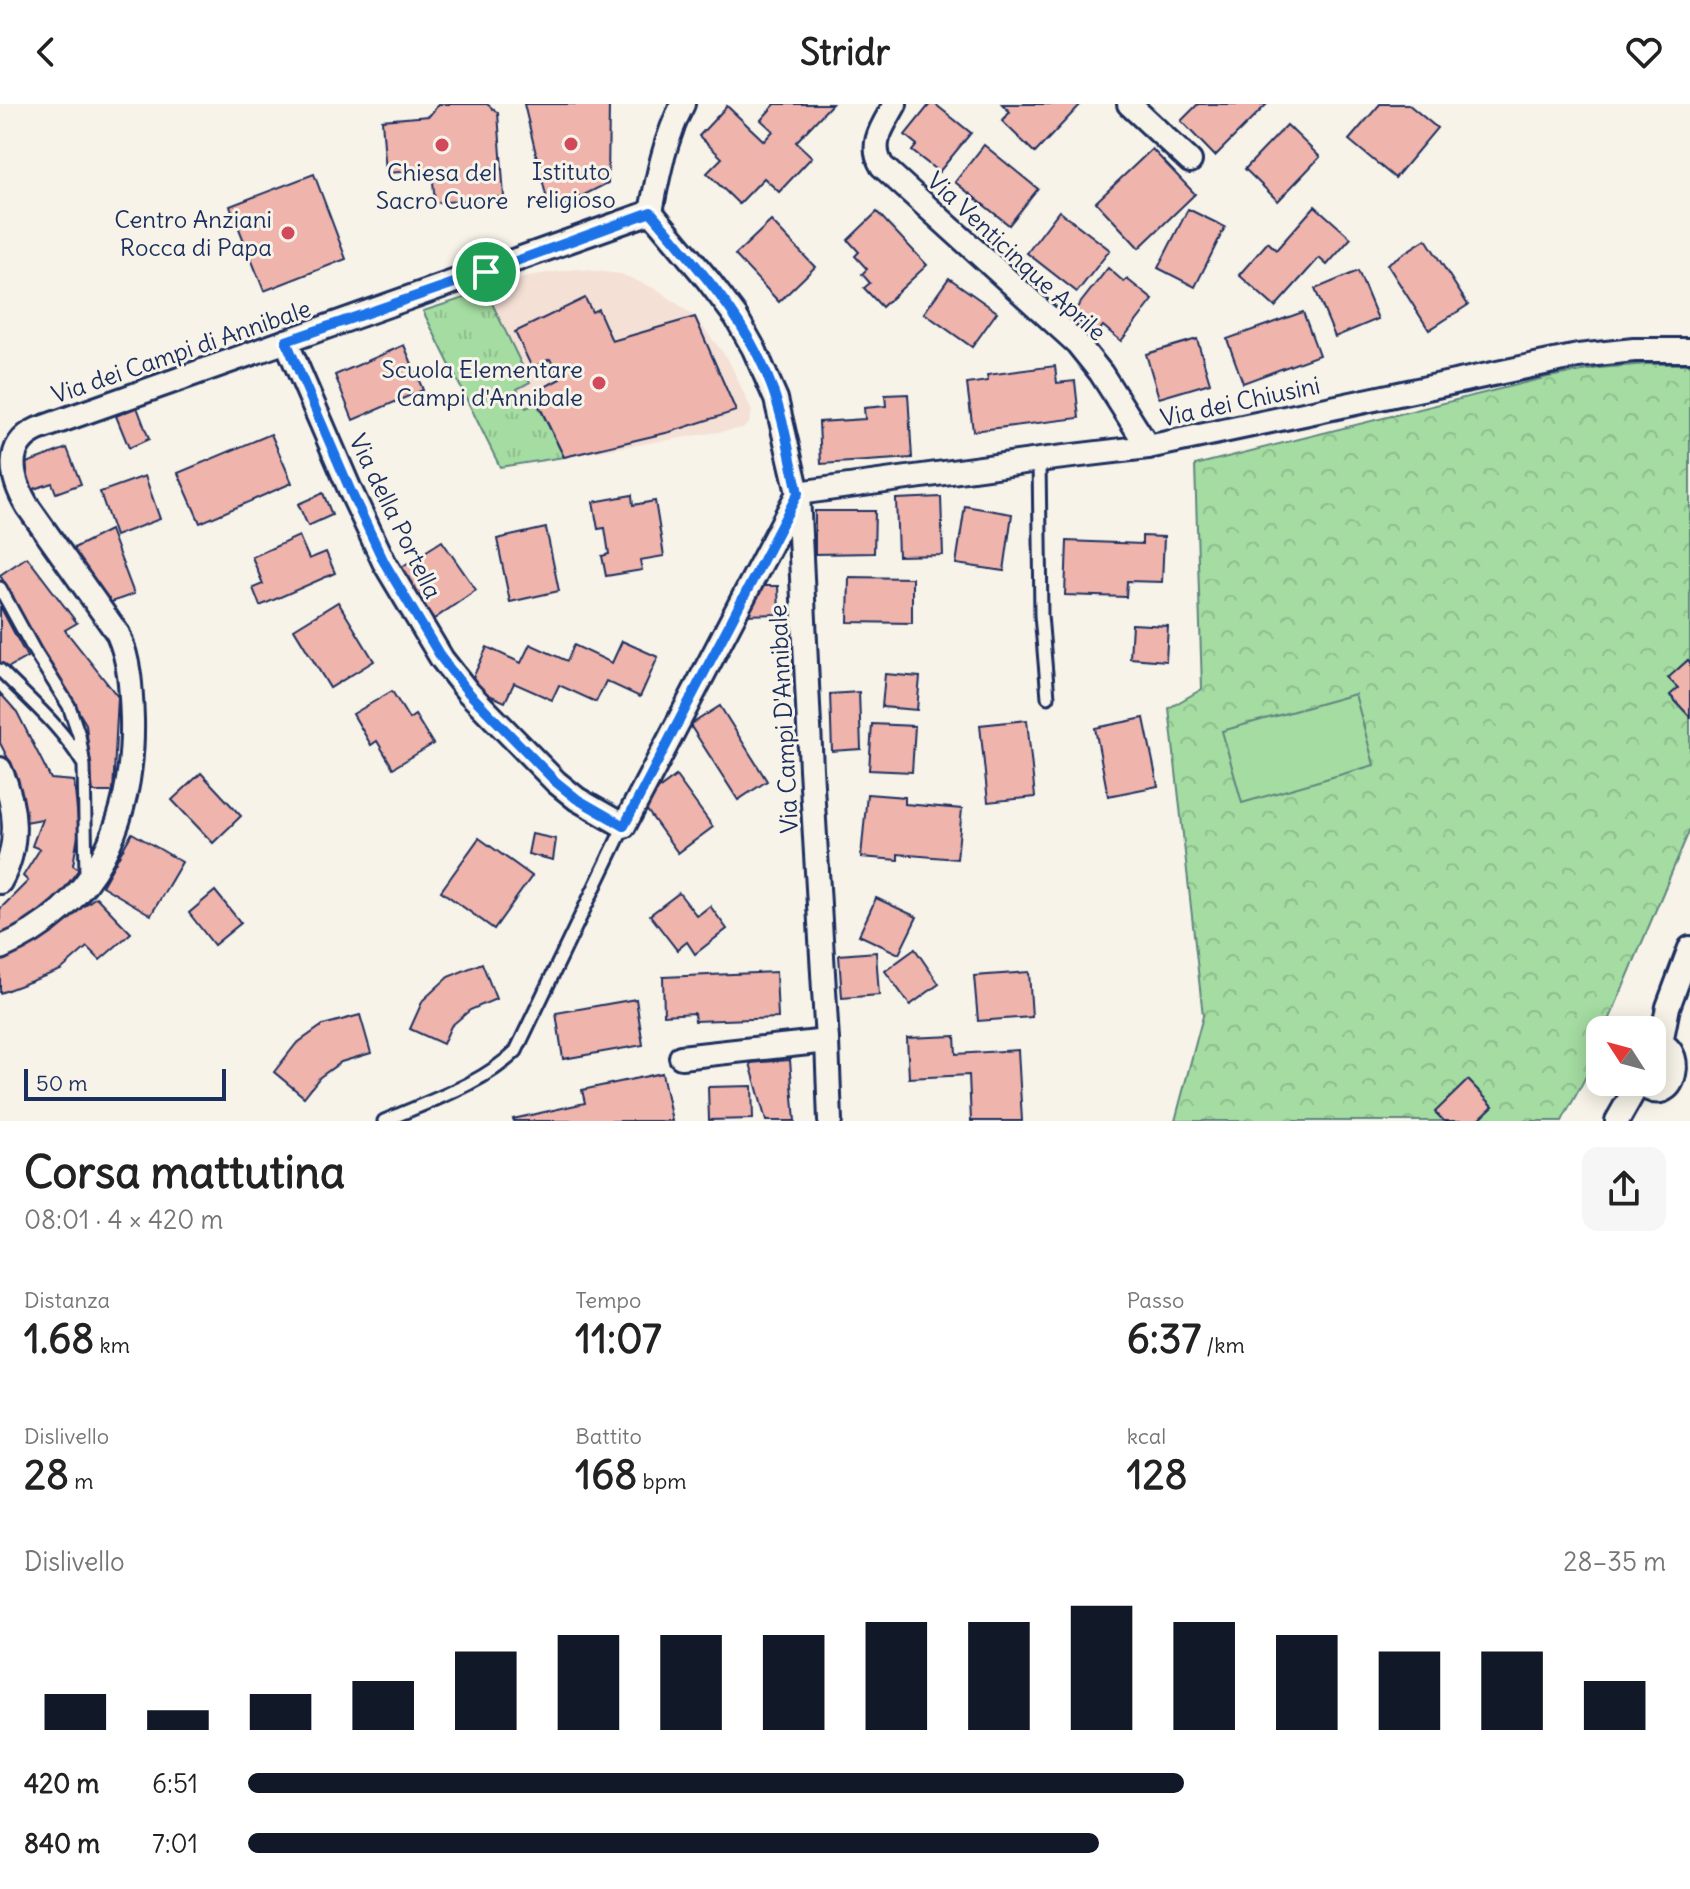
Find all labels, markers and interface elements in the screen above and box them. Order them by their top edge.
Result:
icon: back [24,30,68,74]
text: Stridr [800,30,890,75]
icon: heart [1622,30,1666,74]
marker: Istituto religioso [562,135,580,153]
marker: Chiesa del Sacro Cuore [433,136,451,154]
place label: Istituto religioso [526,156,616,214]
place label: Chiesa del Sacro Cuore [376,157,508,215]
street label: Via Venticinque Aprile [921,165,1113,347]
place label: Centro Anziani Rocca di Papa [114,204,272,262]
marker: Centro Anziani Rocca di Papa [279,224,297,242]
pin [452,238,520,306]
icon: arrive [464,250,508,294]
street label: Via dei Campi di Annibale [48,293,314,409]
place label: Scuola Elementare Campi d'Annibale [381,354,583,412]
street label: Via dei Chiusini [1157,369,1323,433]
marker: Scuola Elementare Campi d'Annibale [590,374,608,392]
street label: Via della Portella [343,429,449,603]
street label: Via Campi D'Annibale [762,604,804,834]
north arrow [1586,1016,1666,1096]
map controls [1586,1016,1666,1096]
scale bar [24,1065,226,1101]
text: 50 m [36,1069,88,1097]
text: Corsa mattutina [24,1145,345,1200]
button: share [1582,1147,1666,1231]
text: 08:01 · 4 × 420 m [24,1203,223,1236]
text: Distanza [24,1286,110,1314]
text: Tempo [575,1286,641,1314]
text: Passo [1127,1286,1184,1314]
text: 1.68 [24,1314,94,1364]
text: 11:07 [575,1314,662,1364]
text: 6:37 [1127,1314,1201,1364]
text: km [94,1331,130,1359]
text: /km [1201,1331,1245,1359]
text: Dislivello [24,1422,109,1450]
text: Battito [575,1422,642,1450]
text: kcal [1127,1422,1166,1450]
text: 28 [24,1450,69,1500]
text: 168 [575,1450,637,1500]
text: 128 [1127,1450,1188,1500]
text: m [69,1467,94,1495]
text: bpm [637,1467,687,1495]
text: Dislivello [24,1545,125,1578]
text: 28–35 m [1563,1545,1666,1578]
text: 420 m [24,1767,99,1800]
text: 6:51 [152,1767,198,1800]
text: 840 m [24,1827,100,1860]
text: 7:01 [152,1827,198,1860]

